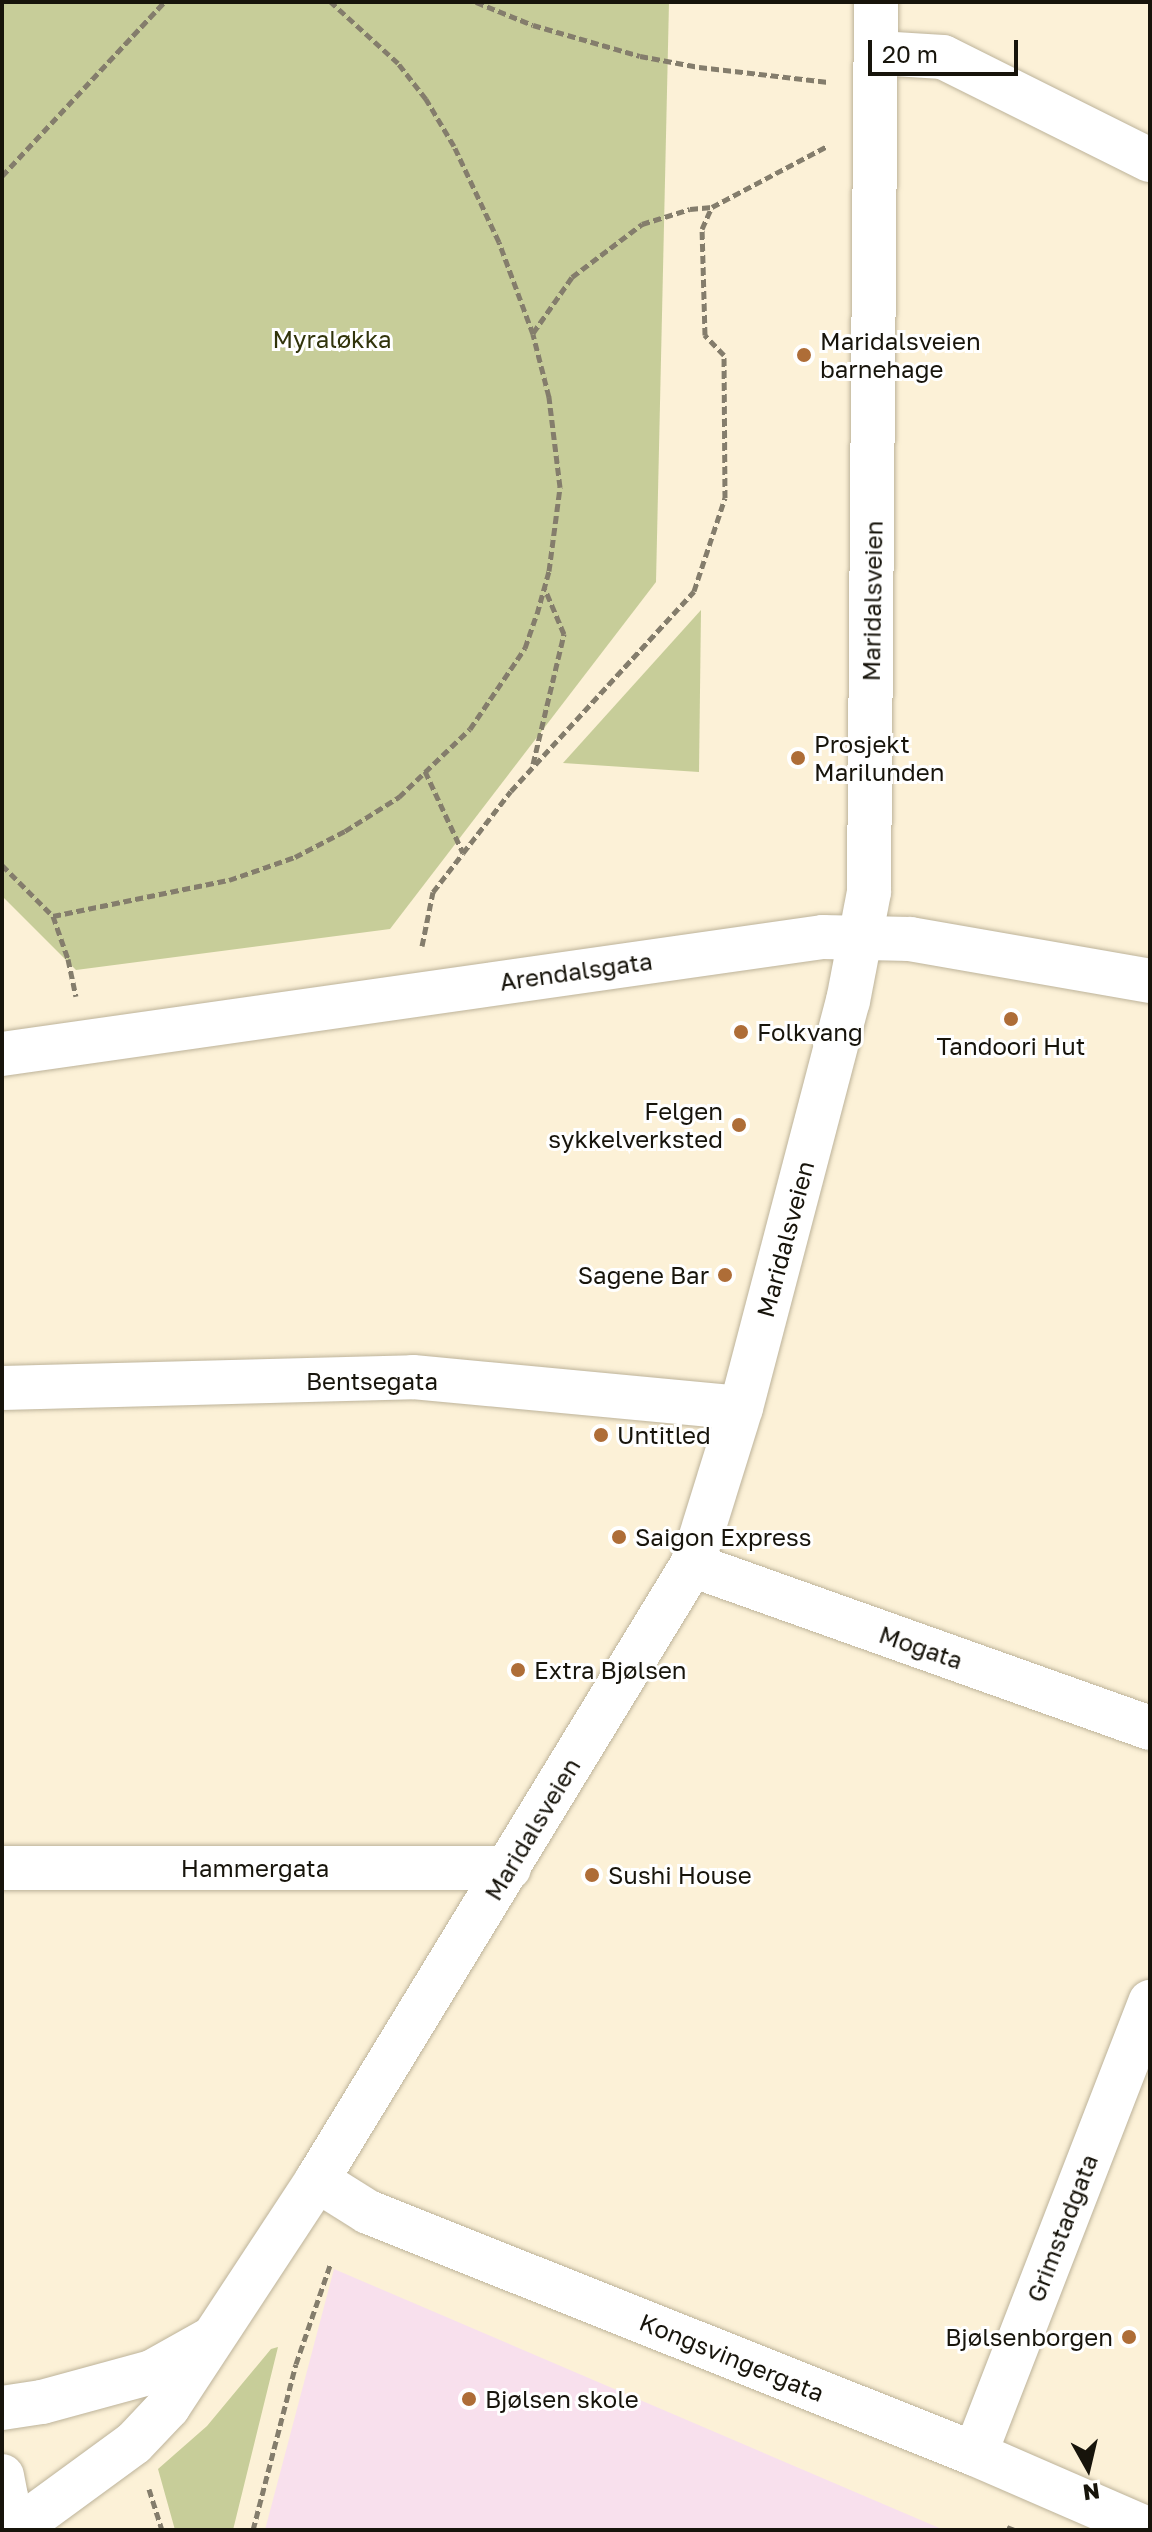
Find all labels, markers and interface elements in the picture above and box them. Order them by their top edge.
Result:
scale bar [872,24,1022,74]
text: 20 m [882,39,938,68]
park label: Myraløkka [272,325,392,353]
place label: Maridalsveien barnehage [820,327,981,383]
marker: Maridalsveien barnehage [795,346,813,364]
street label: Maridalsveien [856,520,888,682]
place label: Prosjekt Marilunden [814,730,944,786]
marker: Prosjekt Marilunden [789,749,807,767]
street label: Arendalsgata [498,946,654,996]
marker: Tandoori Hut [1002,1010,1020,1028]
place label: Folkvang [757,1018,863,1046]
marker: Folkvang [732,1023,750,1041]
place label: Tandoori Hut [937,1032,1085,1060]
place label: Felgen sykkelverksted [548,1097,723,1153]
marker: Felgen sykkelverksted [730,1116,748,1134]
street label: Maridalsveien [750,1158,820,1320]
place label: Sagene Bar [578,1261,709,1289]
marker: Sagene Bar [716,1266,734,1284]
street label: Bentsegata [306,1367,438,1395]
place label: Untitled [617,1421,711,1449]
marker: Untitled [592,1426,610,1444]
place label: Saigon Express [635,1523,811,1551]
marker: Saigon Express [610,1528,628,1546]
street label: Mogata [876,1619,966,1675]
place label: Extra Bjølsen [534,1656,687,1684]
marker: Extra Bjølsen [509,1661,527,1679]
street label: Maridalsveien [478,1753,586,1905]
street label: Hammergata [181,1854,329,1882]
place label: Sushi House [608,1861,752,1889]
marker: Sushi House [583,1866,601,1884]
street label: Grimstadgata [1021,2150,1103,2306]
street label: Kongsvingergata [636,2307,828,2407]
place label: Bjølsenborgen [945,2323,1113,2351]
marker: Bjølsenborgen [1120,2328,1138,2346]
place label: Bjølsen skole [485,2385,639,2413]
marker: Bjølsen skole [460,2390,478,2408]
north arrow [1048,2428,1128,2508]
text: N [1081,2478,1102,2507]

